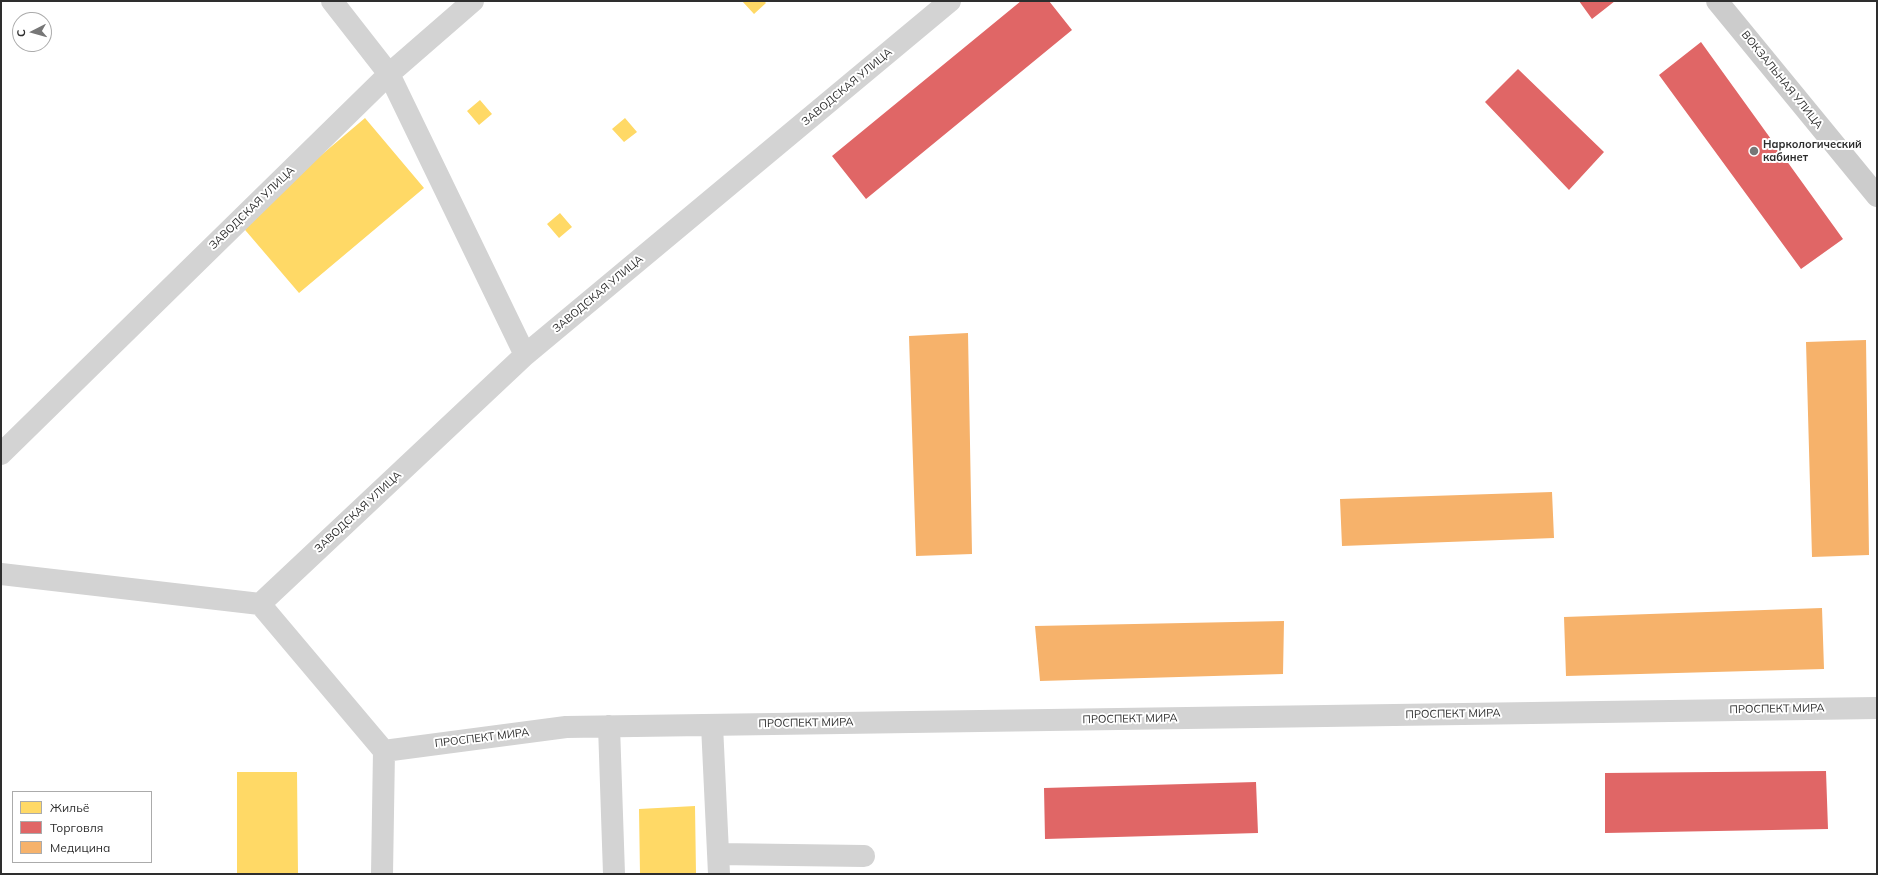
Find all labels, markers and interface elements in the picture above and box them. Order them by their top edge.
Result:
north arrow [12,12,52,52]
street label: ВОКЗАЛЬНАЯ УЛИЦА [1738,28,1826,132]
text: С [14,29,28,38]
street label: ЗАВОДСКАЯ УЛИЦА [799,45,895,129]
place label: Наркологический кабинет [1763,138,1862,164]
marker: Наркологический кабинет [1748,145,1760,157]
street label: ЗАВОДСКАЯ УЛИЦА [207,164,297,252]
street label: ЗАВОДСКАЯ УЛИЦА [550,252,646,336]
street label: ЗАВОДСКАЯ УЛИЦА [312,468,404,556]
street label: ПРОСПЕКТ МИРА [1729,702,1825,716]
street label: ПРОСПЕКТ МИРА [1405,707,1501,721]
street label: ПРОСПЕКТ МИРА [1082,712,1178,726]
street label: ПРОСПЕКТ МИРА [758,716,854,730]
street label: ПРОСПЕКТ МИРА [434,726,530,750]
legend [12,791,152,863]
text: Жильё [50,800,89,815]
text: Торговля [50,820,103,835]
text: Медицина [50,840,110,855]

